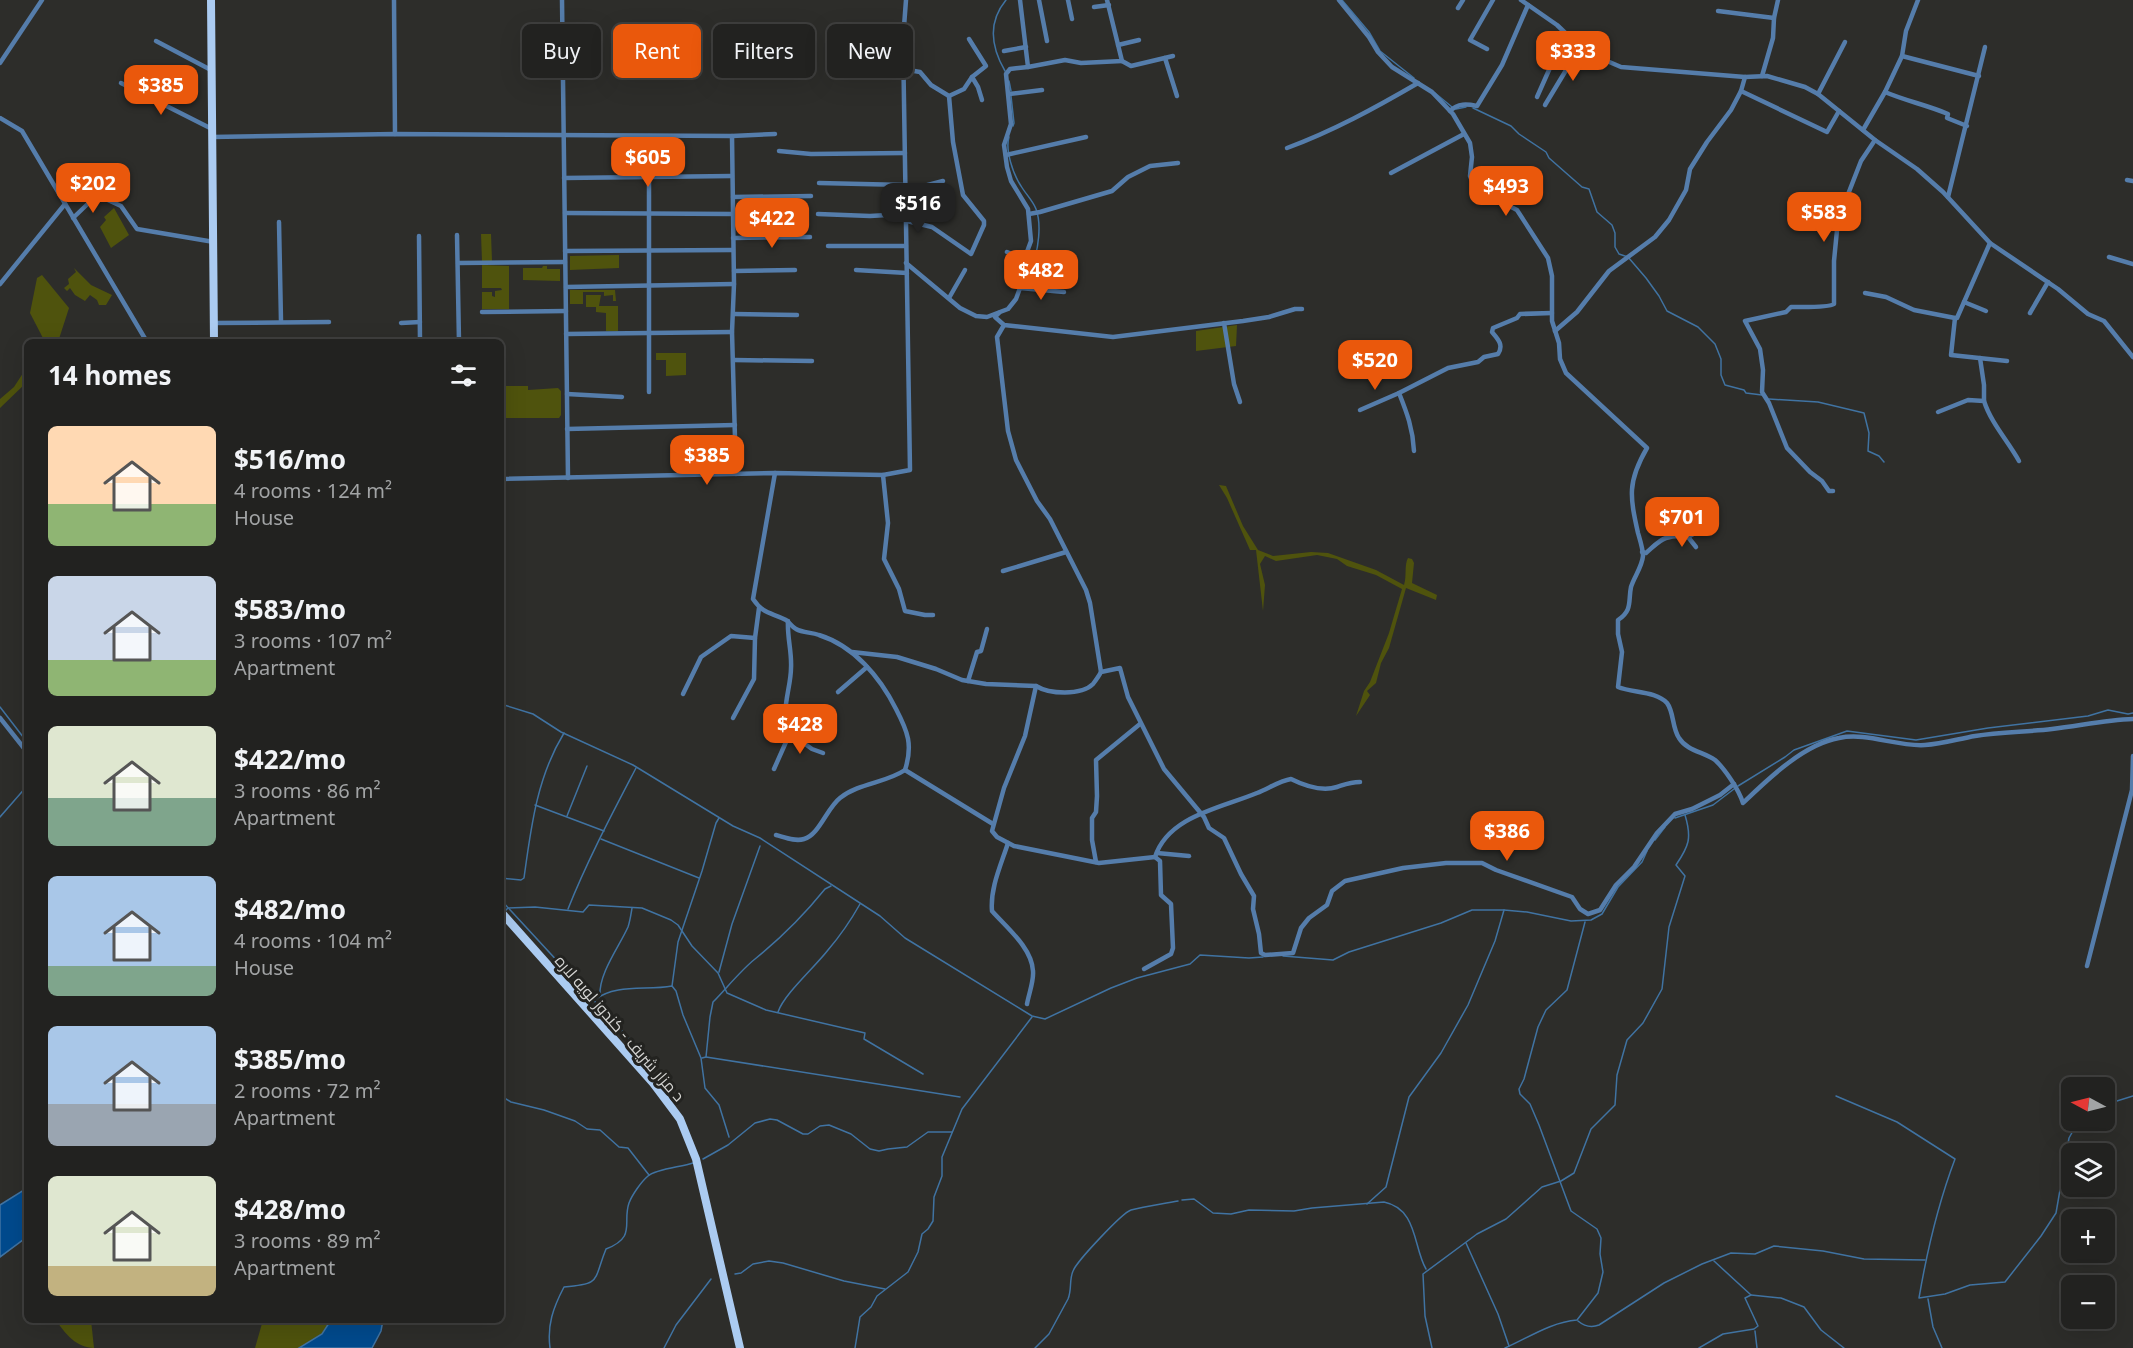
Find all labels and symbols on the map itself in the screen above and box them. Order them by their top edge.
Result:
pin: $333 [1537,31,1609,82]
pin: $385 [125,65,197,116]
pin: $605 [612,137,684,188]
pin: $202 [57,163,129,214]
pin: $493 [1470,166,1542,217]
pin: $516 [882,183,954,234]
pin: $583 [1788,192,1860,243]
pin: $422 [736,198,808,249]
pin: $482 [1005,250,1077,301]
pin: $520 [1339,340,1411,391]
pin: $385 [671,435,743,486]
pin: $701 [1646,497,1718,548]
pin: $428 [764,704,836,755]
pin: $386 [1471,811,1543,862]
street label: د مزار شریف - کندوز لویه لاره [550,950,690,1106]
north arrow [2061,1077,2115,1131]

